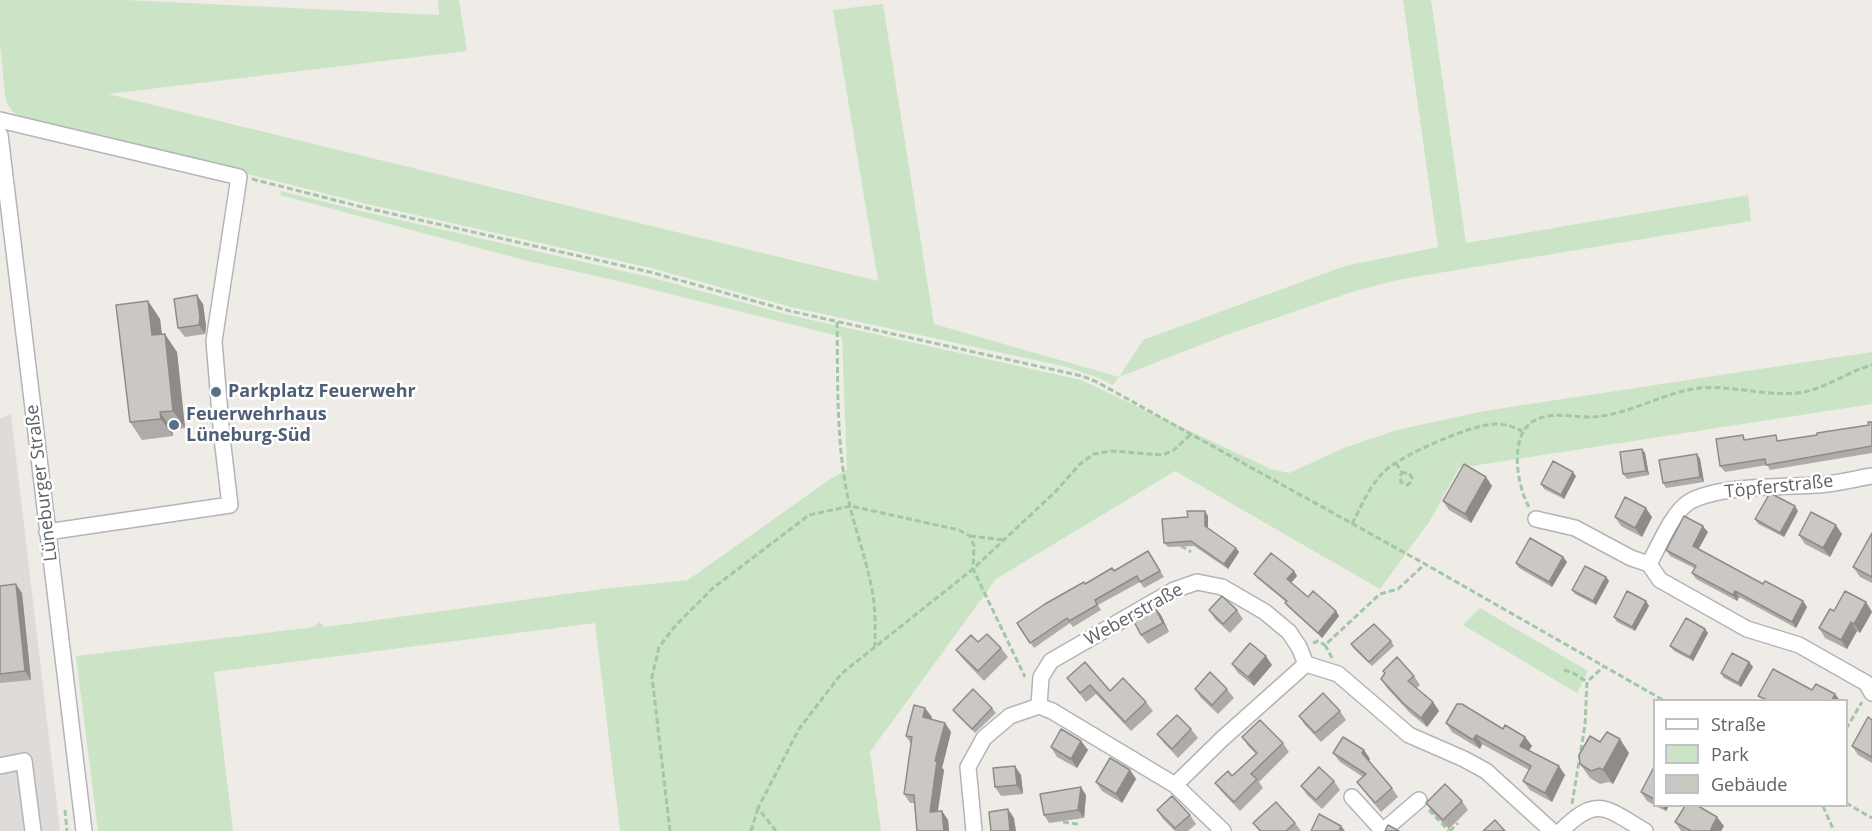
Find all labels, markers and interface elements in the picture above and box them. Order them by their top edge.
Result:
place label: Parkplatz Feuerwehr [228,381,416,403]
marker: Parkplatz Feuerwehr [209,385,223,399]
street label: Lüneburger Straße [22,403,62,563]
place label: Feuerwehrhaus Lüneburg-Süd [186,404,327,446]
marker: Feuerwehrhaus Lüneburg-Süd [167,418,181,432]
street label: Töpferstraße [1724,471,1834,503]
street label: Weberstraße [1081,579,1187,651]
legend [1653,699,1848,807]
text: Straße [1711,712,1766,736]
text: Park [1711,742,1749,766]
text: Gebäude [1711,772,1787,796]

